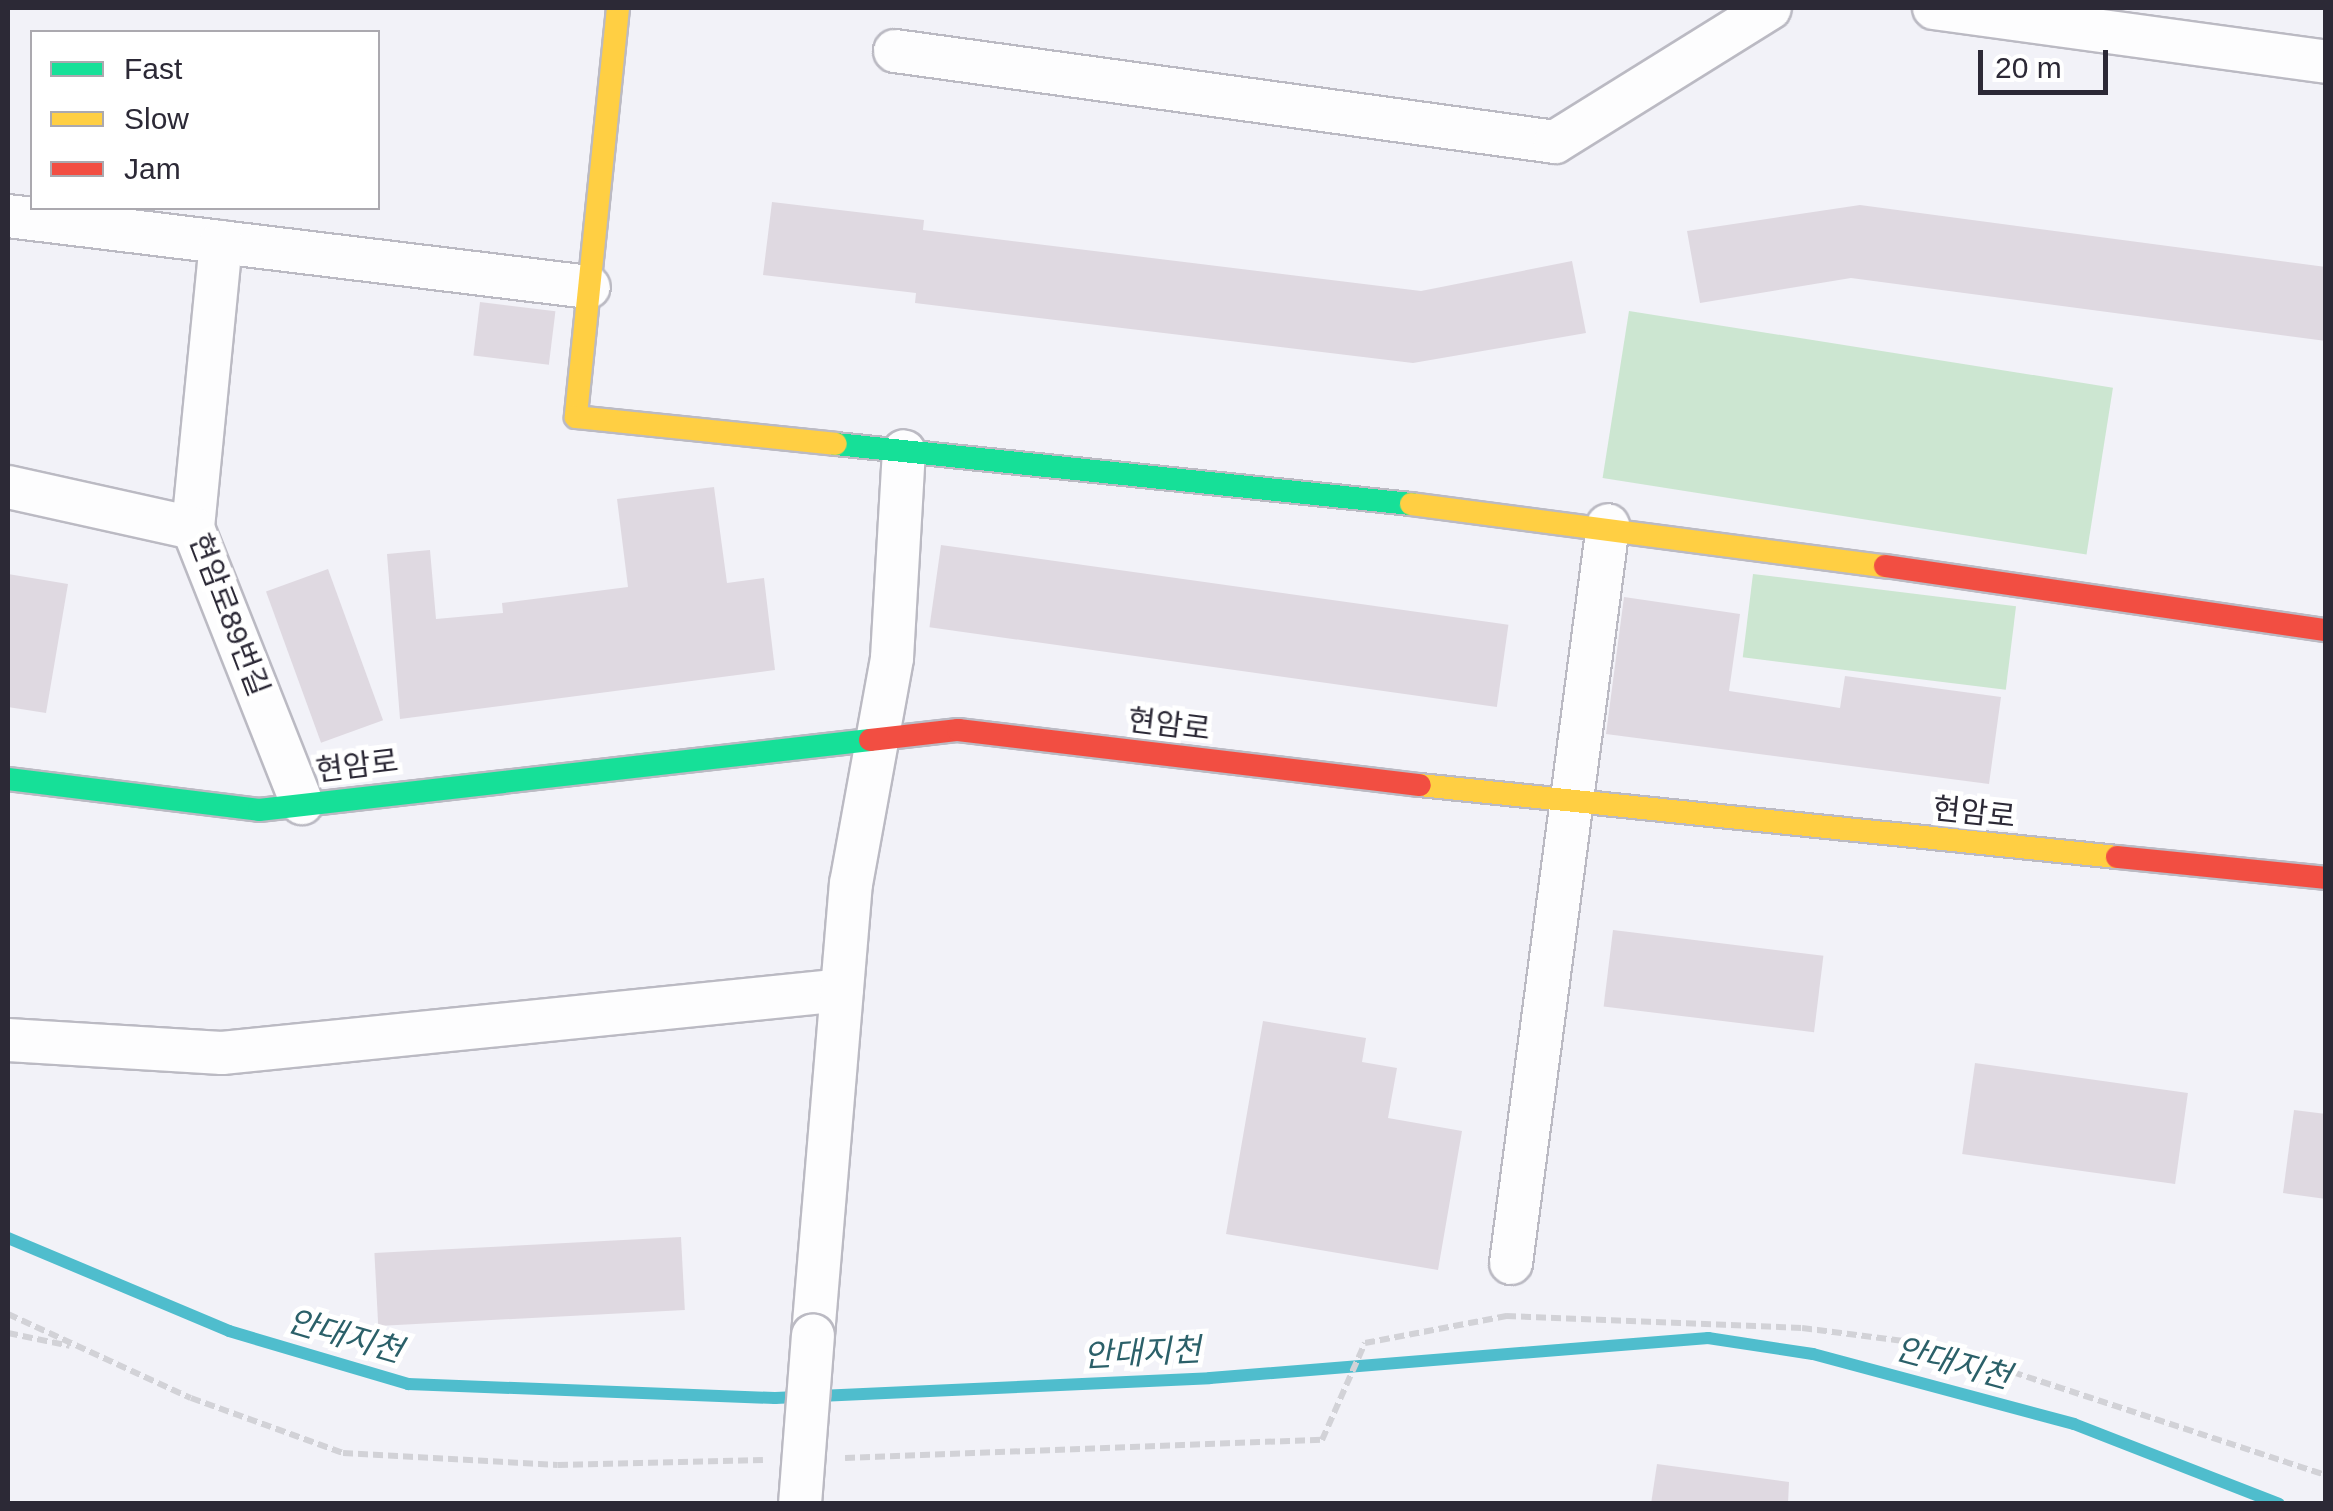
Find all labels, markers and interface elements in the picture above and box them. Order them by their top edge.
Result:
legend [30,30,380,210]
scale bar [1983,30,2113,92]
text: 20 m [1995,51,2062,84]
text: Fast [124,52,182,85]
text: Slow [124,102,189,135]
text: Jam [124,152,181,185]
street label: 현암로89번길 [181,529,277,701]
street label: 현암로 [1126,702,1212,748]
street label: 현암로 [314,743,400,789]
street label: 현암로 [1931,791,2017,835]
water label: 안대지천 [283,1301,407,1371]
water label: 안대지천 [1891,1329,2015,1397]
water label: 안대지천 [1082,1331,1202,1375]

